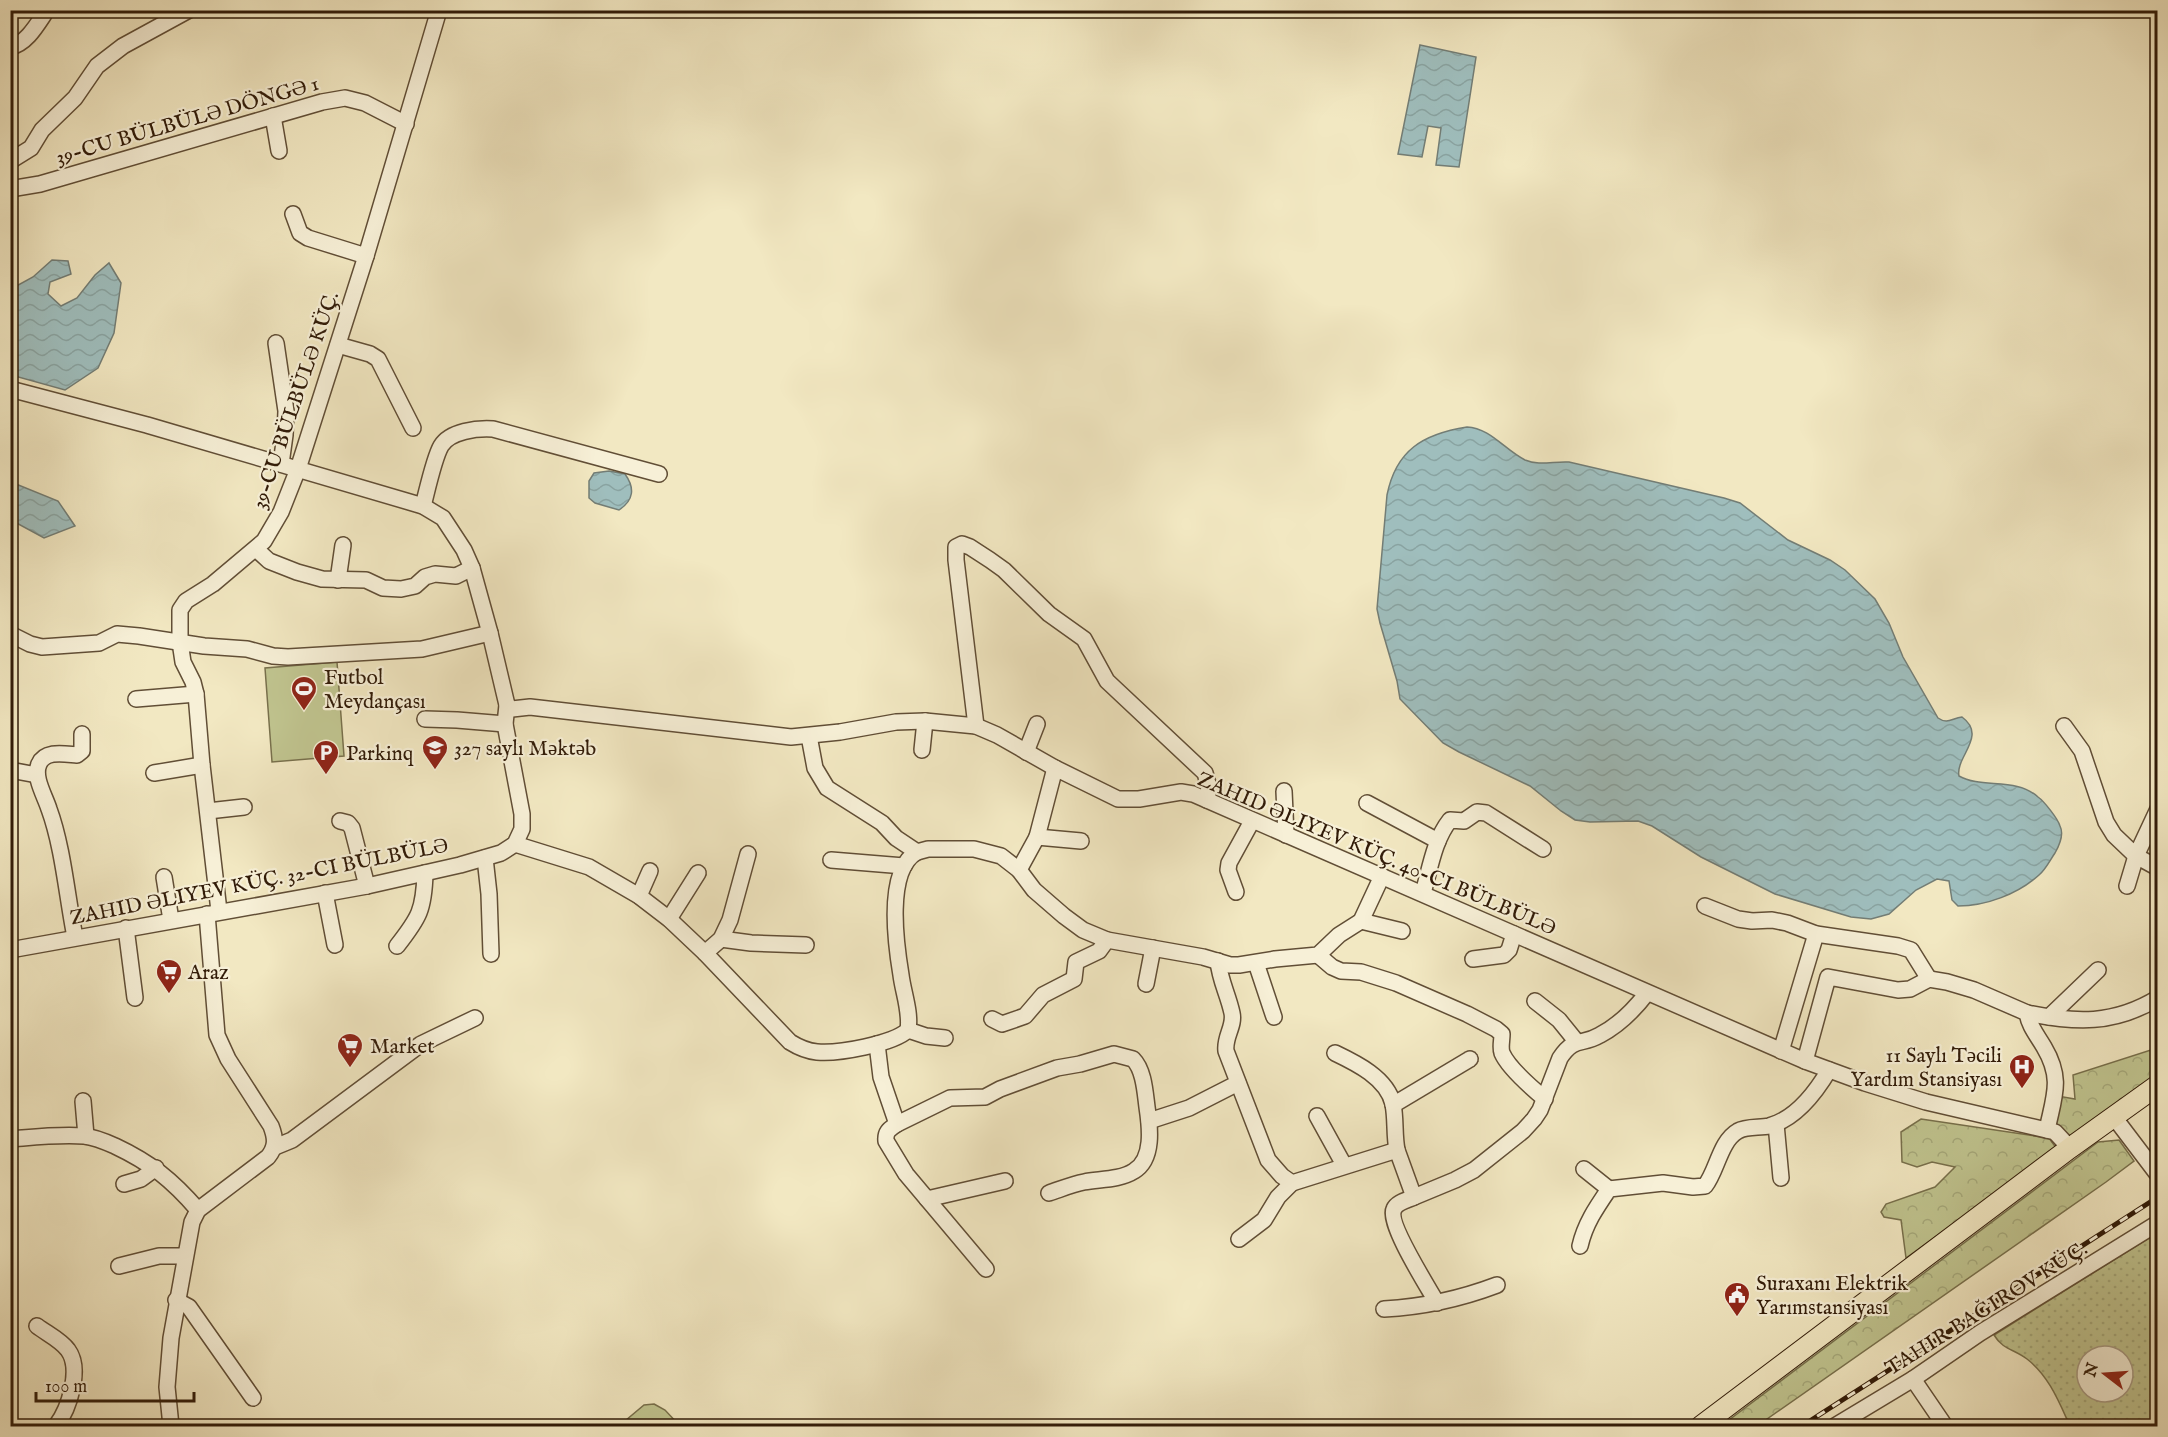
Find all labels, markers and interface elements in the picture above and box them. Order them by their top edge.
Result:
street label: 39-CU BÜLBÜLƏ DÖNGƏ 1 [53,71,322,172]
street label: 39-CU BÜLBÜLƏ KÜÇ. [246,288,346,513]
place label: Futbol Meydançası [324,665,426,716]
sports icon: Futbol Meydançası [289,674,319,712]
school or university icon: 327 saylı Məktəb [420,733,450,771]
place label: 327 saylı Məktəb [454,736,596,763]
parking icon: Parkinq [311,738,341,776]
place label: Parkinq [346,741,414,768]
street label: ZAHID ƏLIYEV KÜÇ. 40-CI BÜLBÜLƏ [1193,766,1560,942]
street label: ZAHID ƏLIYEV KÜÇ. 32-CI BÜLBÜLƏ [68,833,451,932]
supermarket icon: Araz [154,957,184,995]
place label: Araz [187,960,229,987]
supermarket icon: Market [335,1031,365,1069]
place label: Market [370,1034,434,1061]
place label: 11 Saylı Təcili Yardım Stansiyası [1850,1043,2002,1094]
hospital icon: 11 Saylı Təcili Yardım Stansiyası [2007,1052,2037,1090]
street label: TAHIR BAĞIROV KÜÇ. [1880,1235,2093,1383]
place label: Suraxanı Elektrik Yarımstansiyası [1756,1271,1909,1322]
public building icon: Suraxanı Elektrik Yarımstansiyası [1722,1280,1752,1318]
north arrow [2075,1344,2135,1404]
text: N [2081,1361,2104,1381]
scale bar [36,1365,194,1403]
text: 100 m [45,1376,87,1399]

